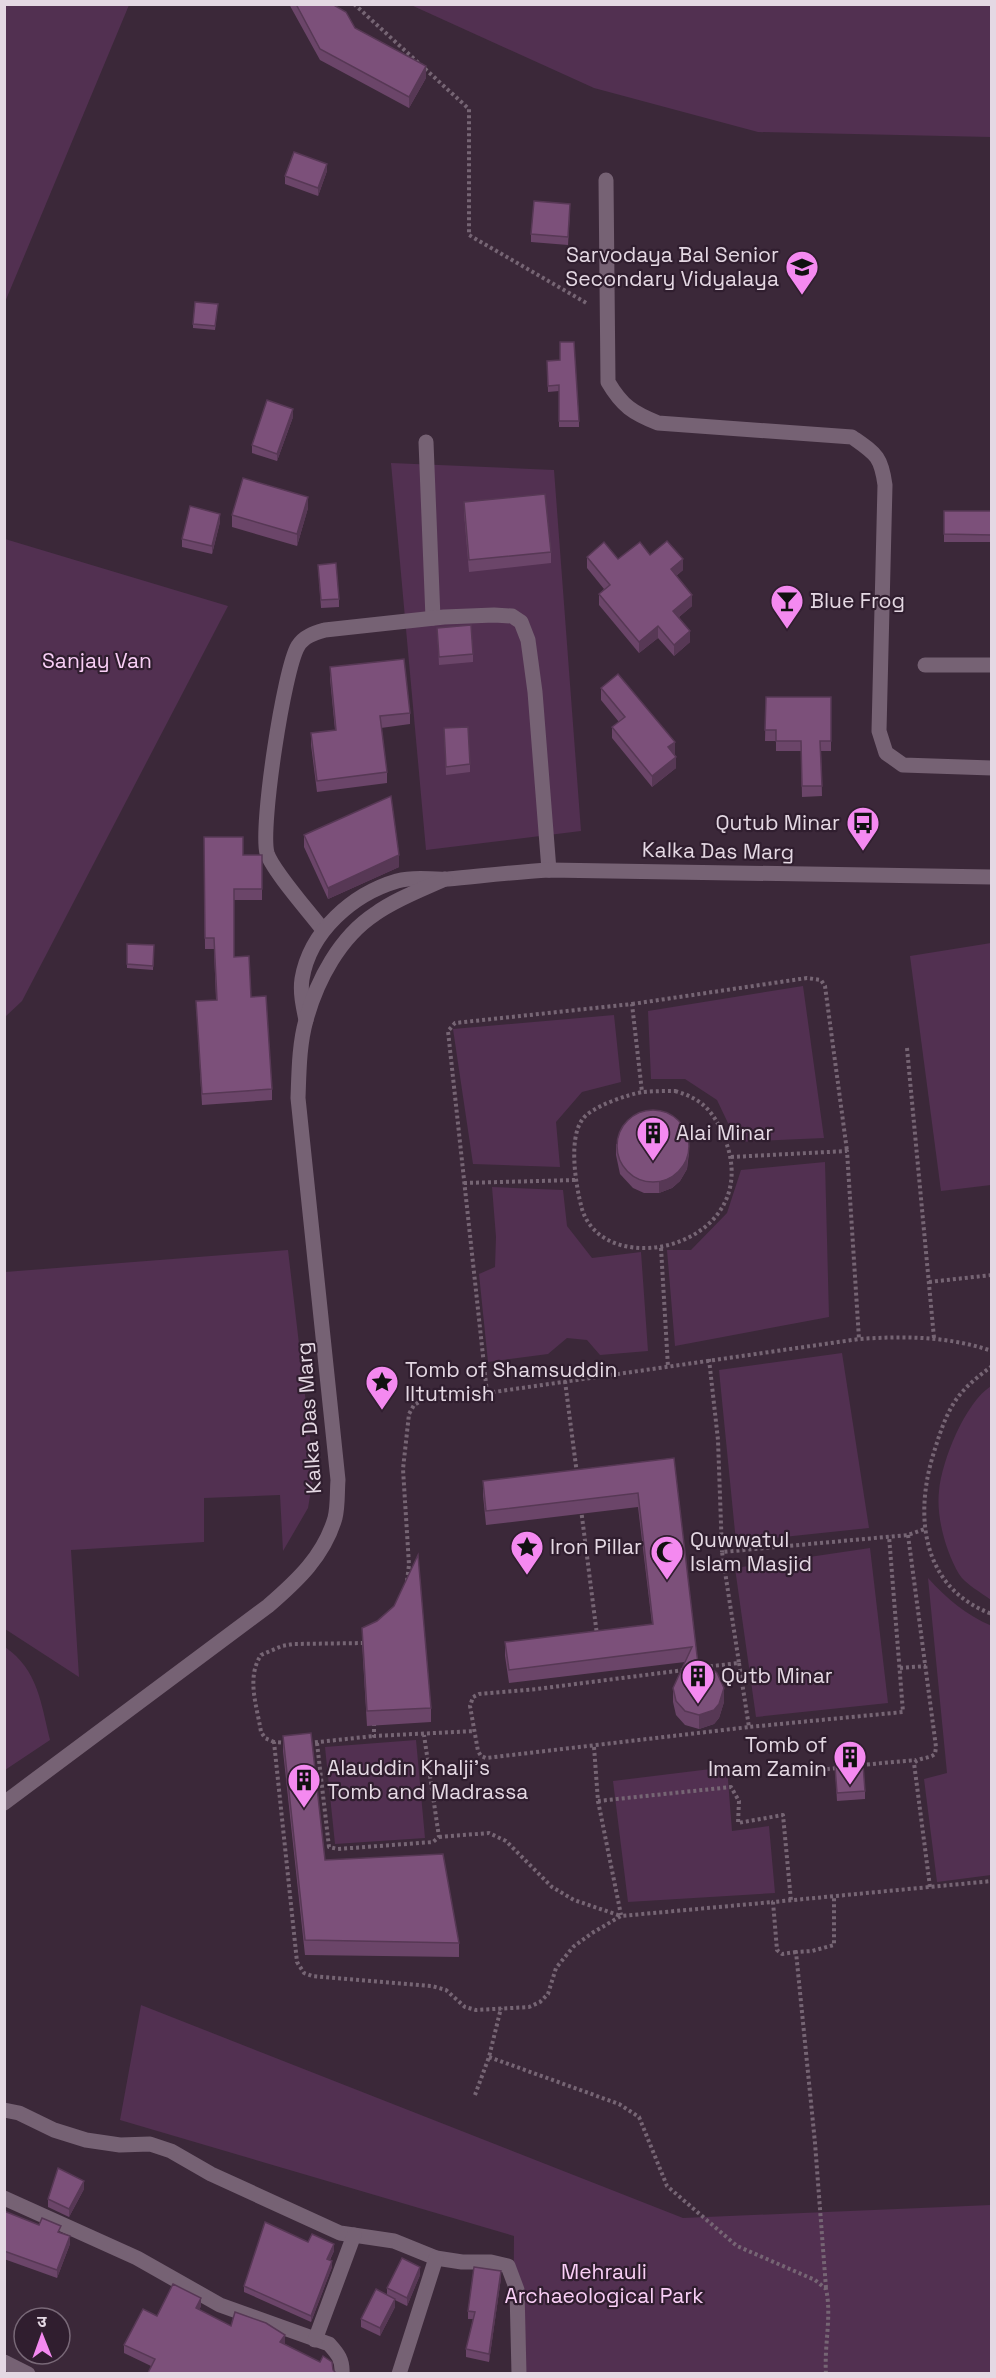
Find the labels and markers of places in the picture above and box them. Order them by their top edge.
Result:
place label: Sarvodaya Bal Senior Secondary Vidyalaya [565,241,779,292]
school or university icon: Sarvodaya Bal Senior Secondary Vidyalaya [784,249,820,296]
bar icon: Blue Frog [769,583,805,630]
place label: Blue Frog [810,587,905,614]
bus stop icon: Qutub Minar [845,805,881,852]
place label: Qutub Minar [715,809,840,836]
building icon: Alai Minar [635,1115,671,1162]
place label: Alai Minar [676,1119,773,1146]
place label: Tomb of Shamsuddin Iltutmish [405,1356,617,1407]
place icon: Tomb of Shamsuddin Iltutmish [364,1364,400,1411]
place label: Quwwatul Islam Masjid [690,1526,812,1577]
place icon: Iron Pillar [509,1529,545,1576]
place label: Iron Pillar [550,1533,642,1560]
mosque icon: Quwwatul Islam Masjid [649,1534,685,1581]
building icon: Qutb Minar [680,1658,716,1705]
place label: Qutb Minar [721,1662,833,1689]
place label: Tomb of Imam Zamin [708,1731,827,1782]
building icon: Tomb of Imam Zamin [832,1739,868,1786]
place label: Alauddin Khalji's Tomb and Madrassa [327,1754,528,1805]
building icon: Alauddin Khalji's Tomb and Madrassa [286,1762,322,1809]

